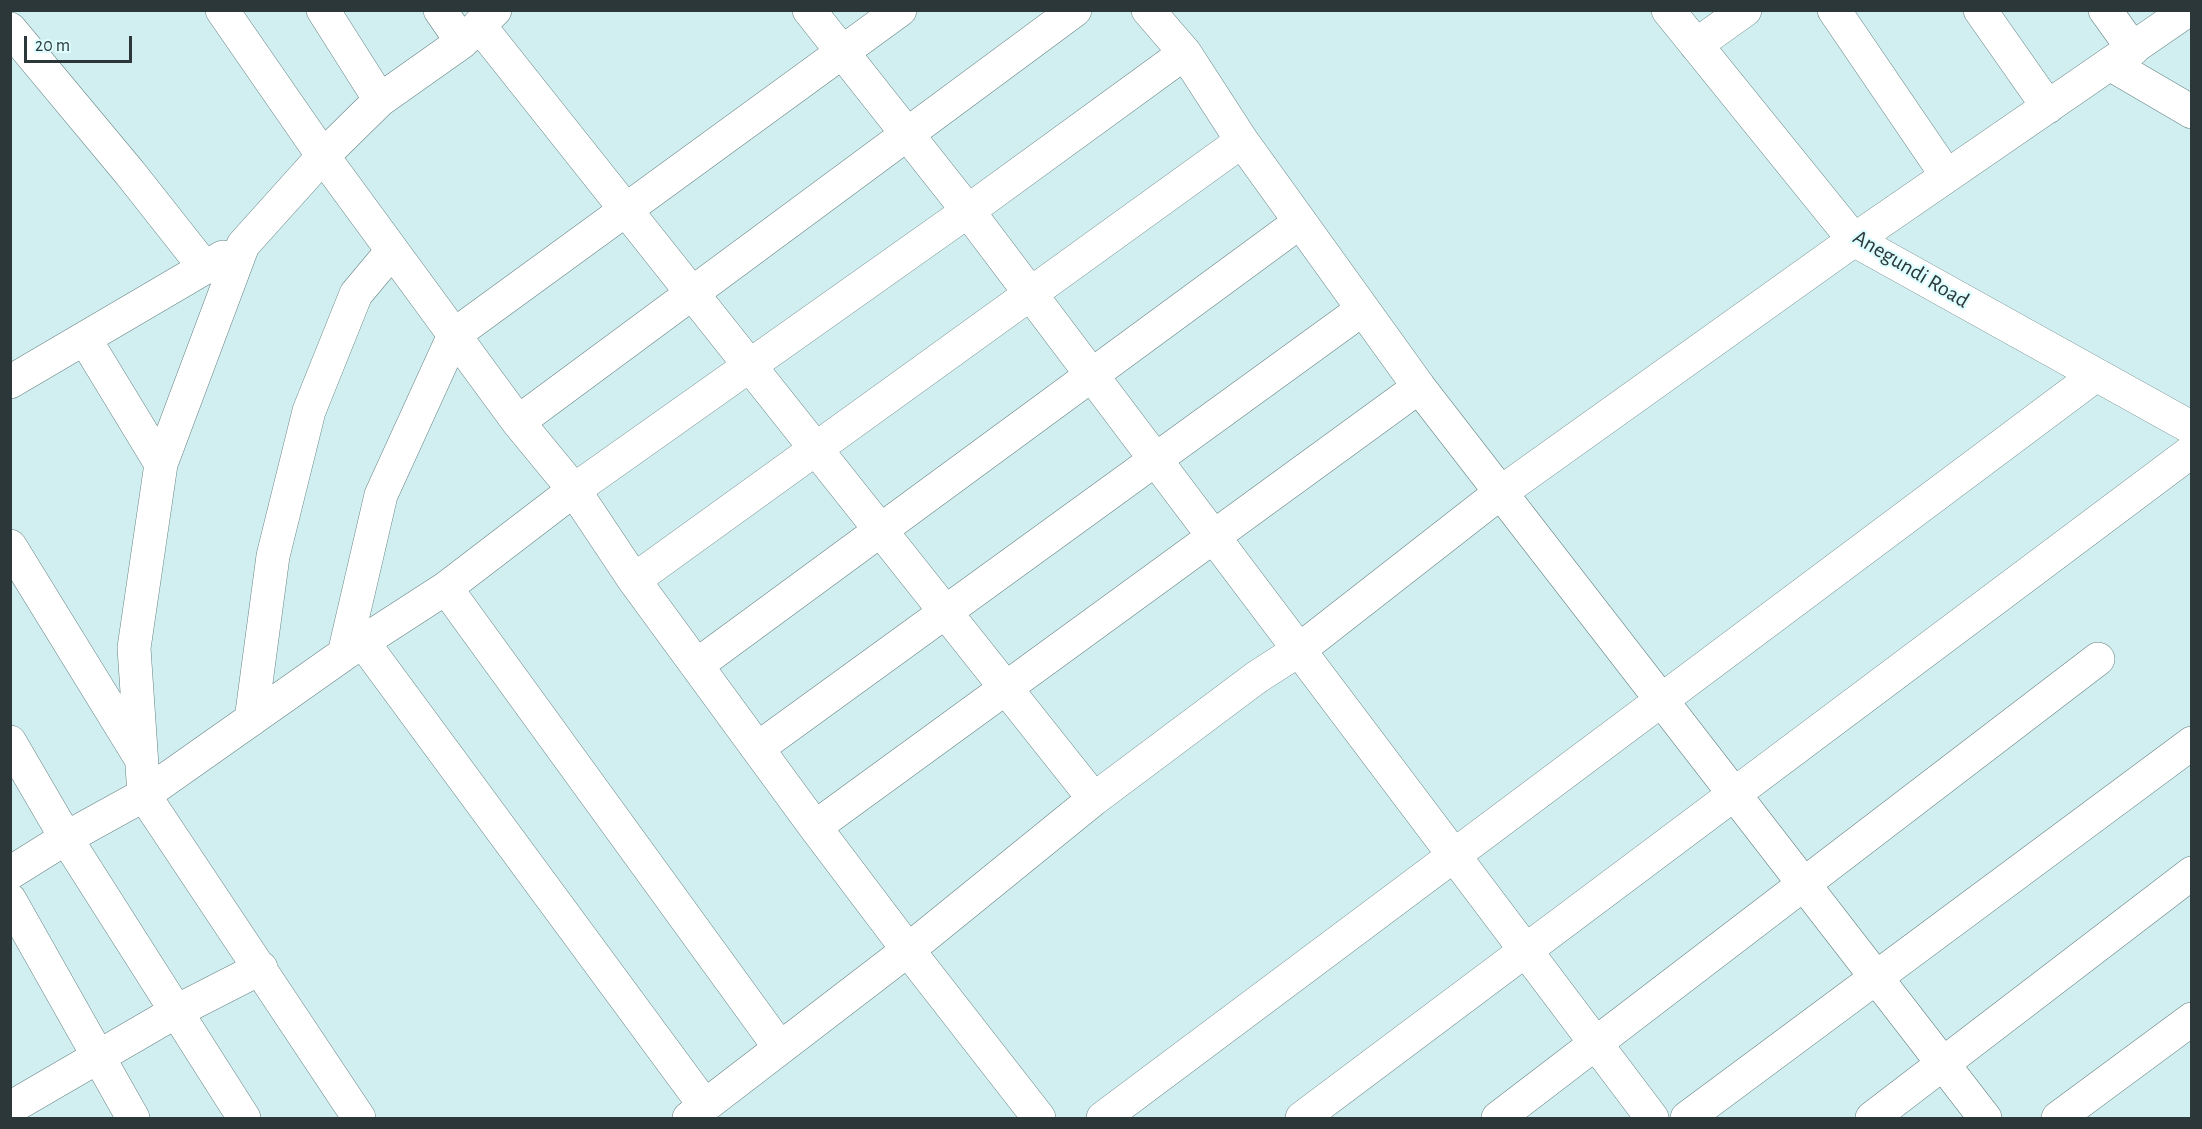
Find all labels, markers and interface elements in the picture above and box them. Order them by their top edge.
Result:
scale bar [27,24,135,62]
text: 20 m [35,37,70,55]
street label: Anegundi Road [1848,224,1974,314]

